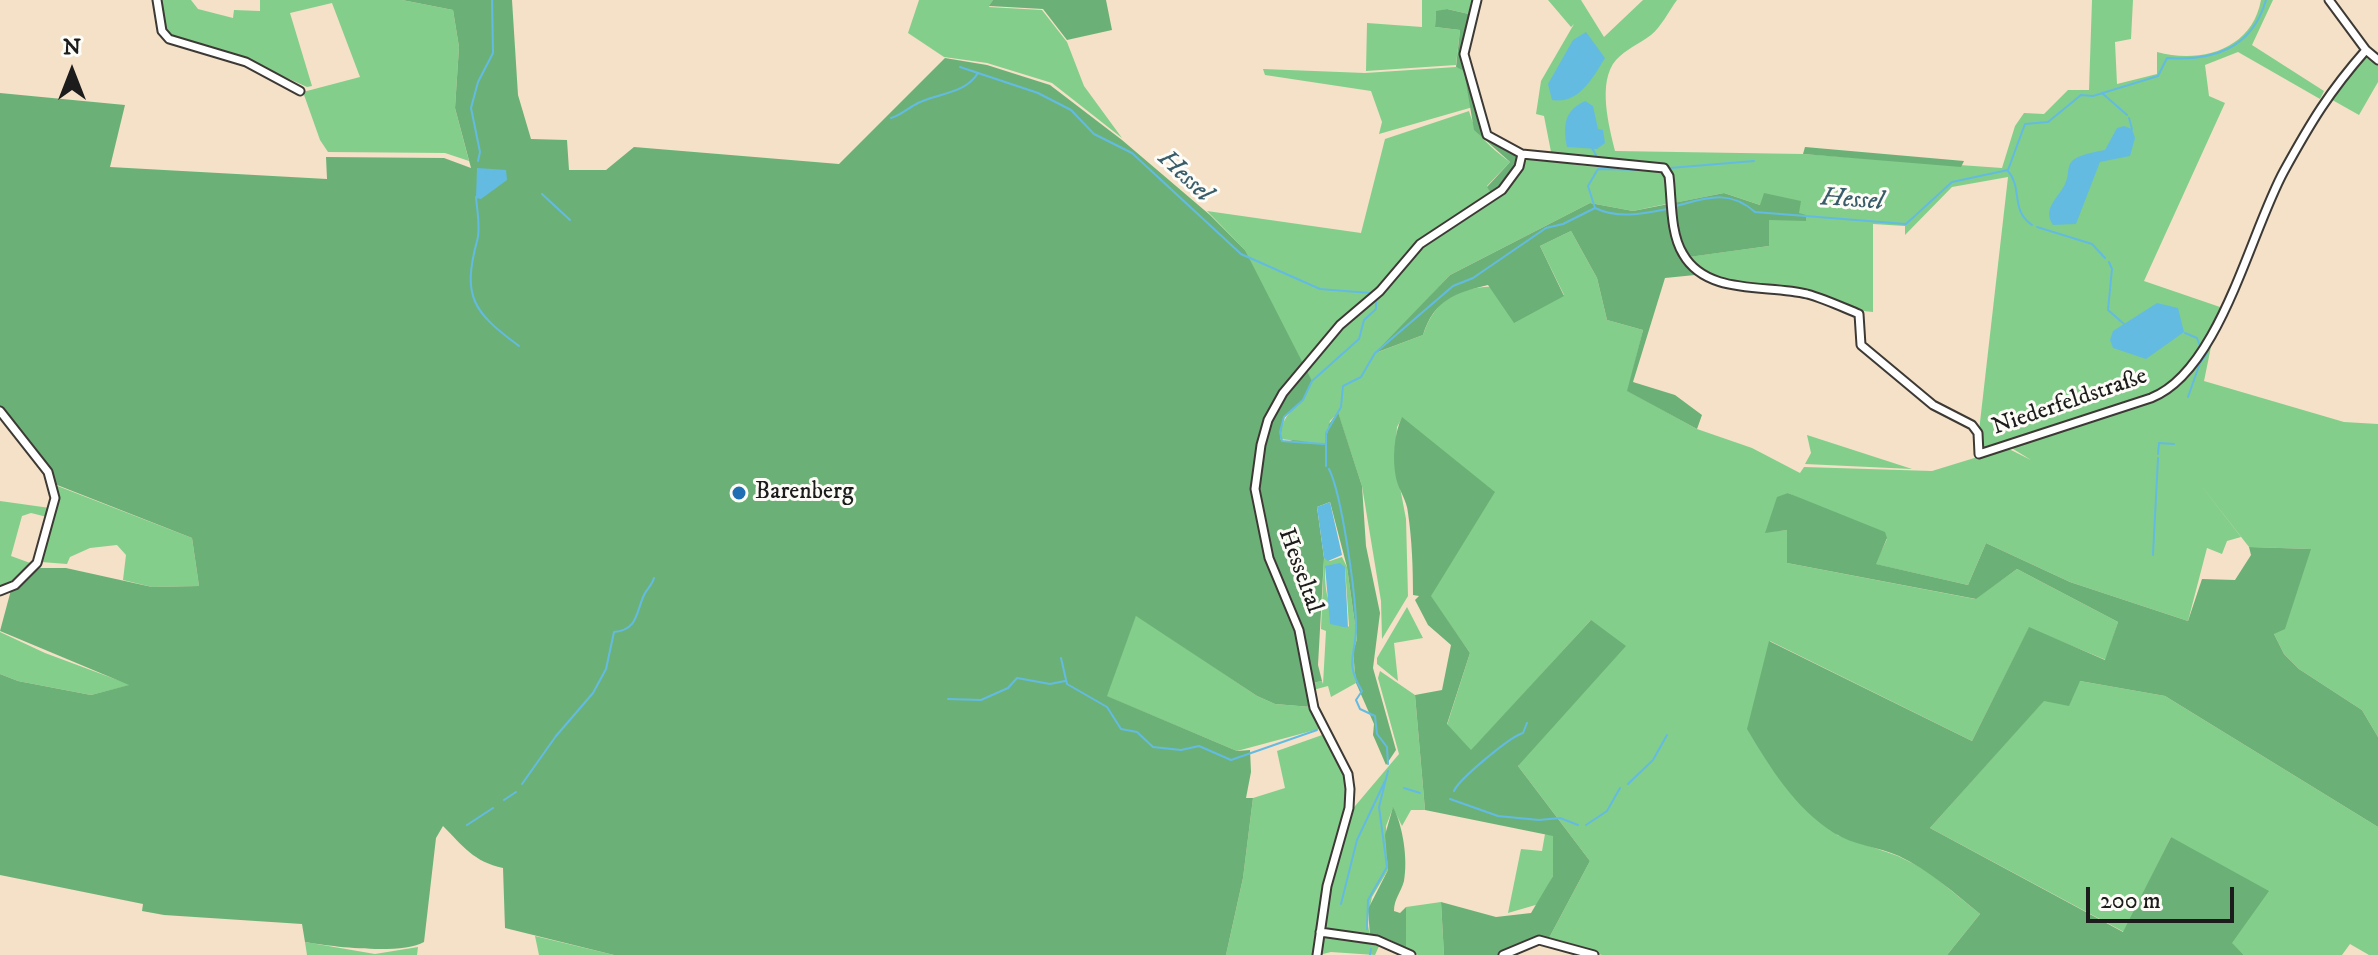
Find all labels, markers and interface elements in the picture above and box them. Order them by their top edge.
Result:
north arrow [32,32,112,112]
text: N [63,34,81,61]
water label: Hessel [1150,144,1218,210]
water label: Hessel [1820,183,1884,219]
street label: Niederfeldstraße [1989,363,2151,443]
place label: Barenberg [755,479,854,507]
marker: Barenberg [730,484,748,502]
street label: Hesseltal [1270,525,1328,617]
scale bar [2090,871,2238,921]
text: 200 m [2100,886,2161,916]

